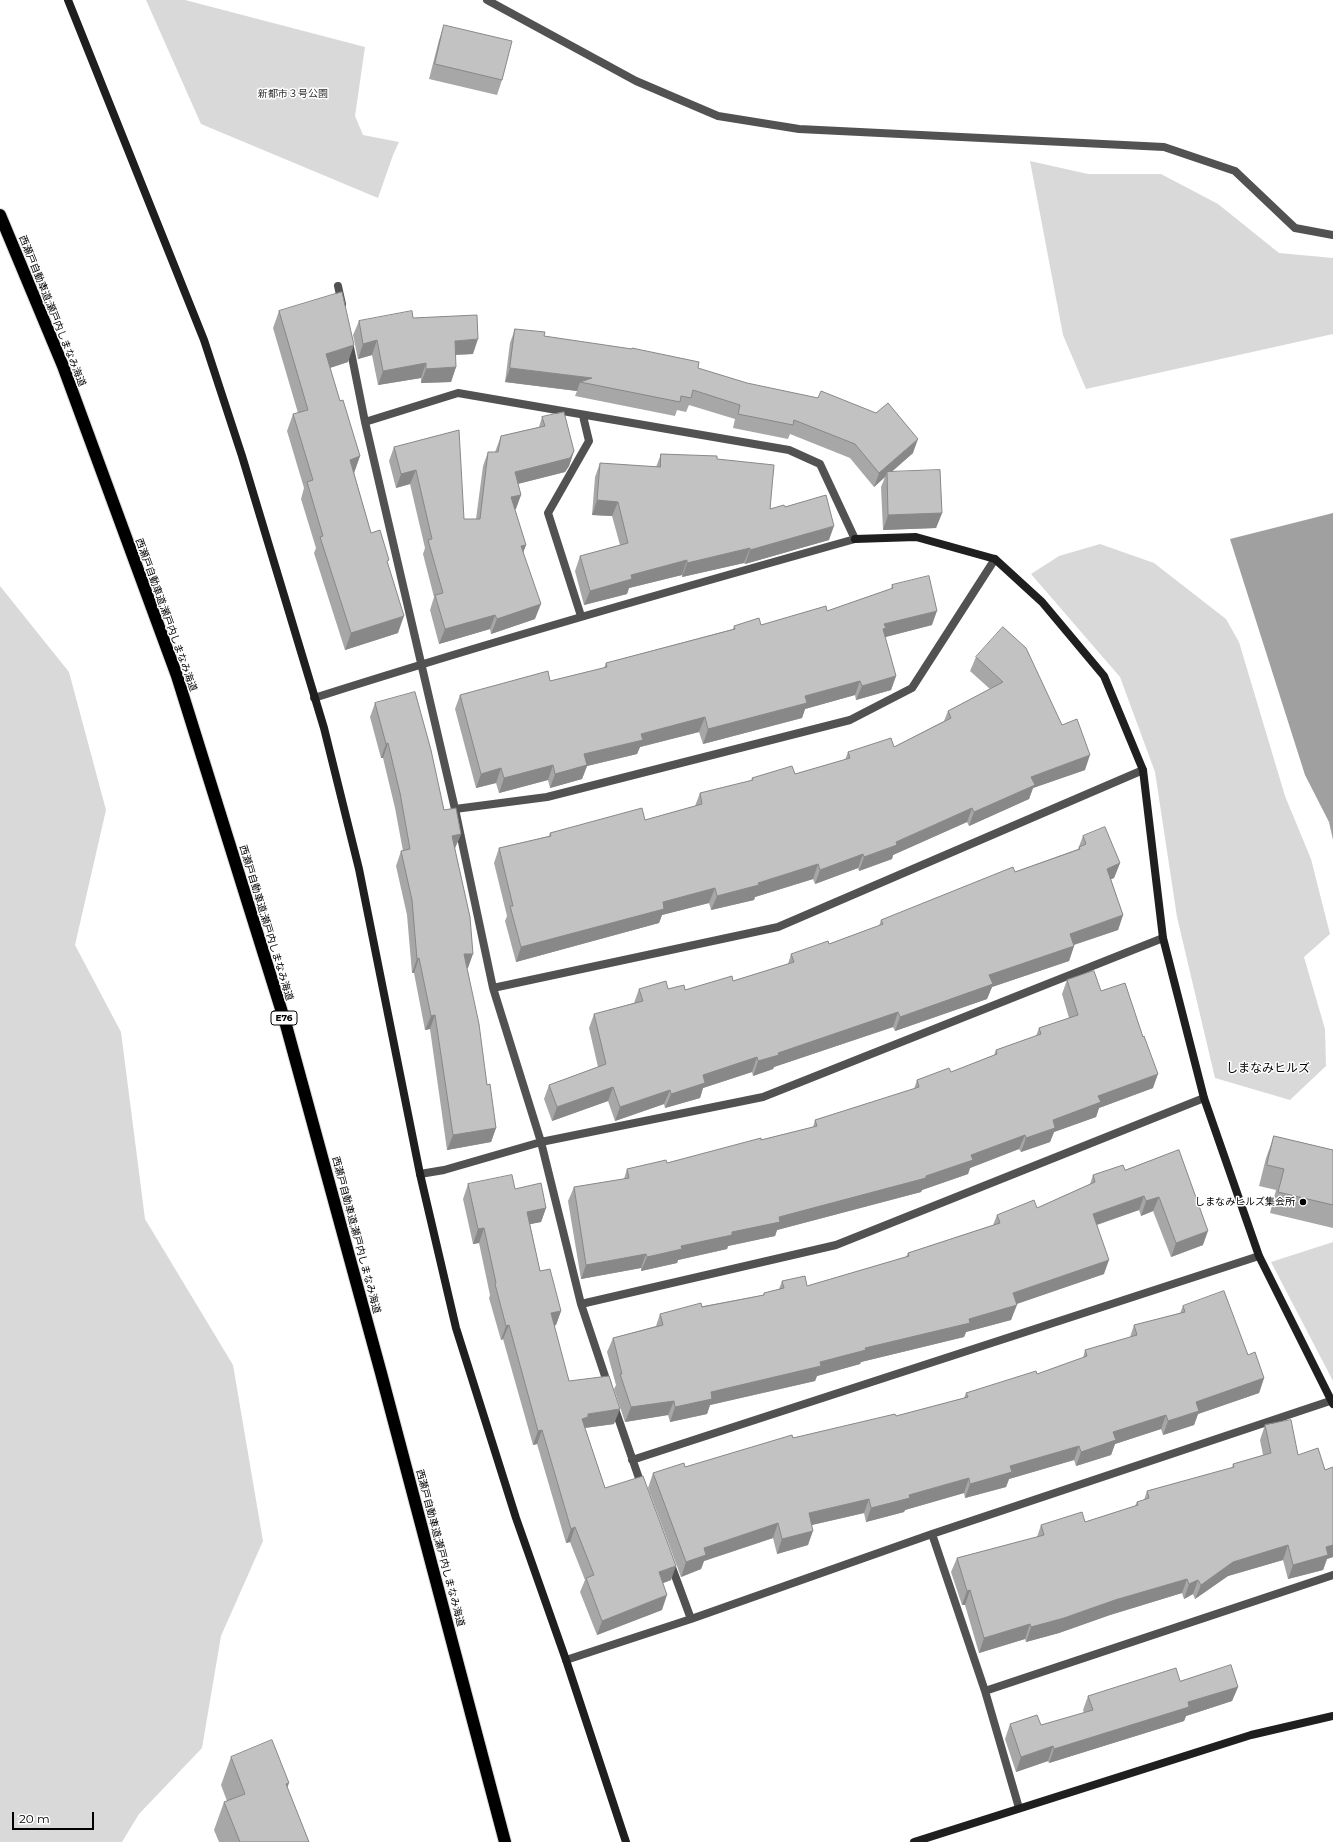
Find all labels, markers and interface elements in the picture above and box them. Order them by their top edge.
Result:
park label: 新都市３号公園 [258,88,328,100]
street label: 西瀬戸自動車道;瀬戸内しまなみ海道 [16,234,88,388]
street label: 西瀬戸自動車道;瀬戸内しまなみ海道 [133,537,199,693]
street label: 西瀬戸自動車道;瀬戸内しまなみ海道 [237,844,295,1002]
road number: E76 [271,1011,297,1025]
district label: しまなみヒルズ [1226,1061,1310,1075]
street label: 西瀬戸自動車道;瀬戸内しまなみ海道 [329,1155,383,1315]
place label: しまなみヒルズ集会所 [1195,1196,1295,1208]
marker: しまなみヒルズ集会所 [1298,1197,1308,1207]
street label: 西瀬戸自動車道;瀬戸内しまなみ海道 [413,1468,467,1628]
scale bar [14,1804,96,1830]
text: 20 m [19,1811,50,1826]

